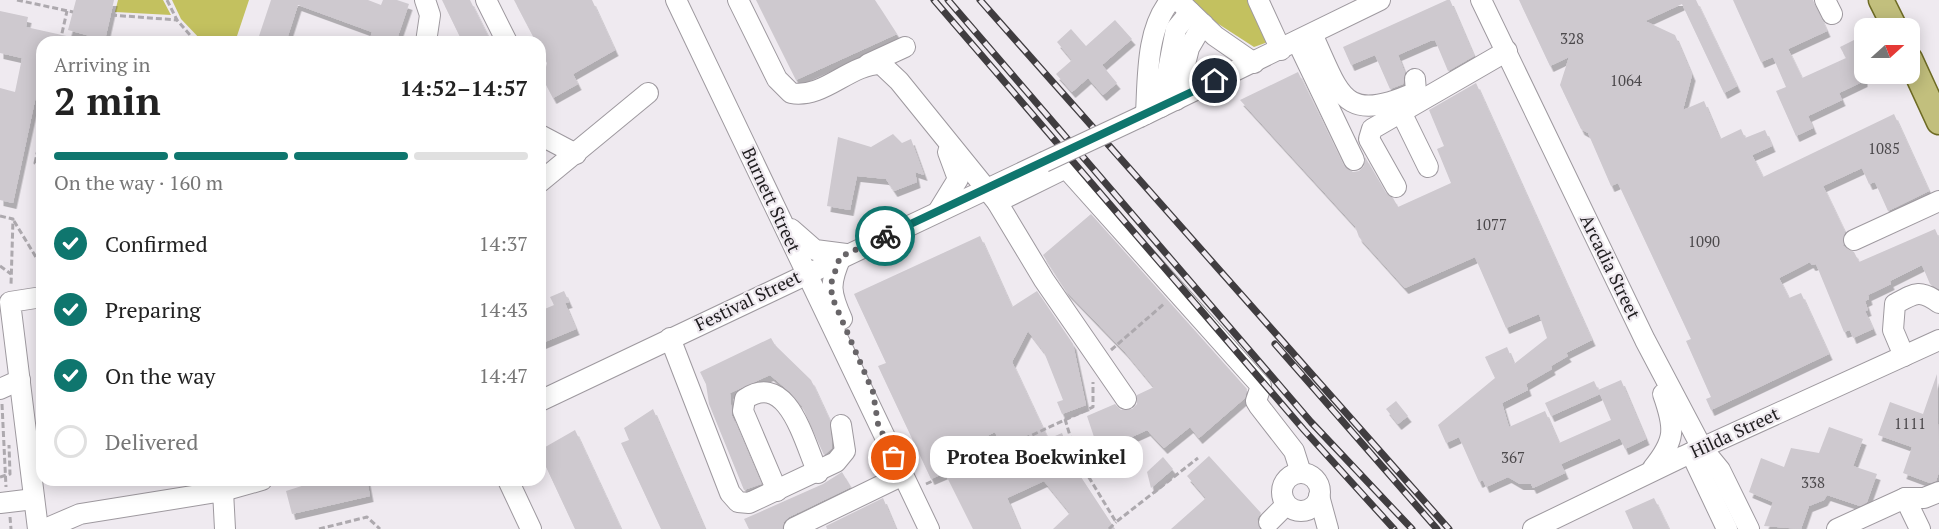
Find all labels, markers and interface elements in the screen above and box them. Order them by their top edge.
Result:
north arrow [1854,18,1920,84]
map controls [1854,18,1920,84]
house number: 328 [1560,28,1584,48]
text: Arriving in [54,51,150,78]
pin [1189,55,1240,106]
icon: home [1198,64,1231,97]
house number: 1064 [1610,70,1642,90]
text: 14:52–14:57 [400,73,528,102]
text: 2 min [54,74,161,126]
house number: 1085 [1868,138,1900,158]
street label: Burnett Street [737,143,807,257]
text: On the way · 160 m [54,169,223,196]
courier [855,206,915,266]
street label: Arcadia Street [1575,210,1647,323]
house number: 1077 [1475,214,1507,234]
icon: bike [869,220,902,253]
icon: check [54,227,87,260]
text: Confirmed [105,229,208,258]
text: 14:37 [479,230,528,257]
house number: 1090 [1688,231,1720,251]
street label: Festival Street [691,264,805,336]
icon: check [54,293,87,326]
text: Preparing [105,295,201,324]
text: 14:43 [479,296,528,323]
icon: check [54,359,87,392]
text: On the way [105,361,215,390]
text: 14:47 [479,362,528,389]
street label: Hilda Street [1686,401,1783,463]
house number: 1111 [1894,413,1926,433]
text: Delivered [105,427,198,456]
pin [868,432,919,483]
callout: Protea Boekwinkel [930,437,1143,479]
icon: bag [877,441,910,474]
text: Protea Boekwinkel [947,443,1126,470]
house number: 367 [1501,447,1525,467]
house number: 338 [1801,472,1825,492]

